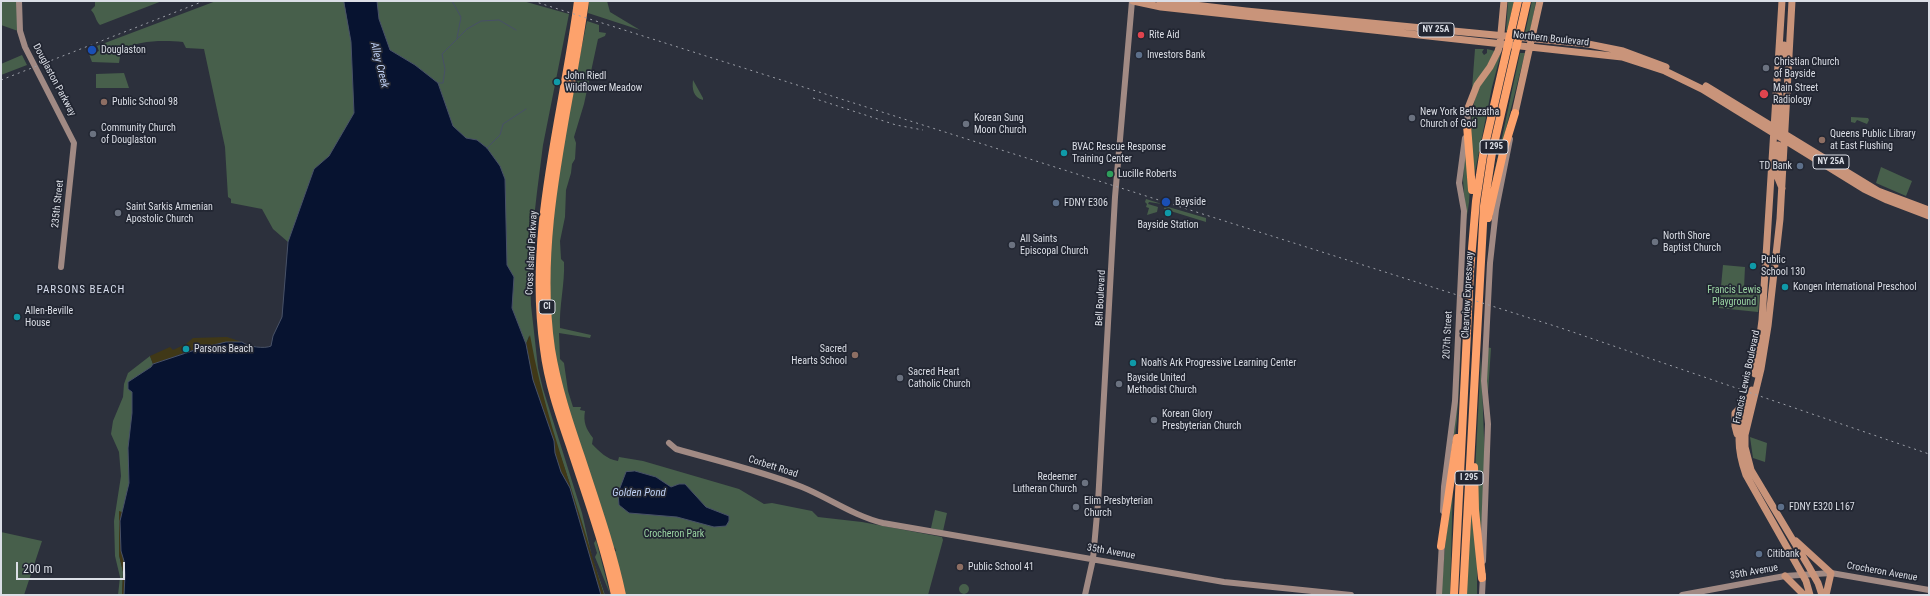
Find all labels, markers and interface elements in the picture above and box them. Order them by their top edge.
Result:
road number: NY 25A [1418,23,1454,37]
place label: Rite Aid [1149,29,1180,41]
street label: Northern Boulevard [1512,29,1590,49]
marker: Rite Aid [1136,30,1146,40]
water label: Alley Creek [367,41,391,89]
street label: Douglaston Parkway [30,42,78,118]
marker: Douglaston [86,44,98,56]
place label: Douglaston [101,44,146,56]
place label: Investors Bank [1147,49,1205,61]
marker: Investors Bank [1134,50,1144,60]
place label: Christian Church of Bayside [1774,56,1839,80]
marker: Christian Church of Bayside [1761,63,1771,73]
place label: John Riedl Wildflower Meadow [565,70,642,94]
marker: John Riedl Wildflower Meadow [552,77,562,87]
place label: Main Street Radiology [1773,82,1818,106]
marker: Main Street Radiology [1758,88,1770,100]
place label: Public School 98 [112,96,178,108]
marker: Public School 98 [99,97,109,107]
place label: New York Bethzatha Church of God [1420,106,1499,130]
place label: Korean Sung Moon Church [974,112,1026,136]
marker: New York Bethzatha Church of God [1407,113,1417,123]
marker: Korean Sung Moon Church [961,119,971,129]
place label: Community Church of Douglaston [101,122,176,146]
place label: Queens Public Library at East Flushing [1830,128,1916,152]
marker: Community Church of Douglaston [88,129,98,139]
marker: Queens Public Library at East Flushing [1817,135,1827,145]
road number: I 295 [1480,140,1508,154]
place label: BVAC Rescue Response Training Center [1072,141,1166,164]
marker: BVAC Rescue Response Training Center [1059,148,1069,158]
road number: NY 25A [1813,155,1849,169]
place label: TD Bank [1759,160,1792,172]
marker: TD Bank [1795,161,1805,171]
place label: Lucille Roberts [1118,168,1177,180]
marker: Lucille Roberts [1105,169,1115,179]
street label: 235th Street [50,179,66,229]
marker: Bayside [1160,196,1172,208]
place label: Bayside [1175,196,1206,208]
place label: FDNY E306 [1064,197,1108,209]
marker: FDNY E306 [1051,198,1061,208]
place label: Saint Sarkis Armenian Apostolic Church [126,201,213,224]
marker: Saint Sarkis Armenian Apostolic Church [113,208,123,218]
marker: Bayside Station [1163,208,1173,218]
street label: Cross Island Parkway [524,210,540,296]
place label: Bayside Station [1137,219,1199,231]
place label: North Shore Baptist Church [1663,230,1721,254]
place label: All Saints Episcopal Church [1020,233,1088,256]
marker: North Shore Baptist Church [1650,237,1660,247]
marker: All Saints Episcopal Church [1007,240,1017,250]
street label: Clearview Expressway [1460,251,1476,339]
place label: Public School 130 [1761,254,1805,278]
marker: Public School 130 [1748,261,1758,271]
street label: Bell Boulevard [1094,270,1108,326]
place label: Kongen International Preschool [1793,281,1917,293]
marker: Kongen International Preschool [1780,282,1790,292]
district label: PARSONS BEACH [37,283,125,297]
park label: Francis Lewis Playground [1707,284,1761,308]
road number: CI [539,300,555,314]
place label: Allen-Beville House [25,305,73,328]
street label: 207th Street [1441,311,1455,359]
marker: Allen-Beville House [12,312,22,322]
street label: Francis Lewis Boulevard [1731,329,1763,425]
place label: Parsons Beach [194,343,253,355]
place label: Sacred Hearts School [791,343,847,366]
marker: Parsons Beach [181,344,191,354]
marker: Sacred Hearts School [850,350,860,360]
place label: Noah's Ark Progressive Learning Center [1141,357,1296,369]
marker: Noah's Ark Progressive Learning Center [1128,358,1138,368]
place label: Sacred Heart Catholic Church [908,366,971,390]
place label: Bayside United Methodist Church [1127,372,1197,396]
marker: Sacred Heart Catholic Church [895,373,905,383]
marker: Bayside United Methodist Church [1114,379,1124,389]
place label: Korean Glory Presbyterian Church [1162,408,1241,432]
marker: Korean Glory Presbyterian Church [1149,415,1159,425]
street label: Corbett Road [747,453,799,481]
place label: Redeemer Lutheran Church [1013,471,1077,494]
road number: I 295 [1455,471,1483,485]
marker: Redeemer Lutheran Church [1080,478,1090,488]
water label: Golden Pond [612,486,666,500]
place label: Elim Presbyterian Church [1084,495,1153,518]
place label: FDNY E320 L167 [1789,501,1855,513]
marker: Elim Presbyterian Church [1071,502,1081,512]
marker: FDNY E320 L167 [1776,502,1786,512]
park label: Crocheron Park [644,528,704,540]
street label: 35th Avenue [1086,542,1136,562]
place label: Citibank [1767,548,1799,560]
marker: Citibank [1754,549,1764,559]
scale bar [18,554,127,580]
street label: Crocheron Avenue [1846,560,1918,584]
place label: Public School 41 [968,561,1034,573]
text: 200 m [23,562,53,576]
marker: Public School 41 [955,562,965,572]
street label: 35th Avenue [1729,562,1779,582]

